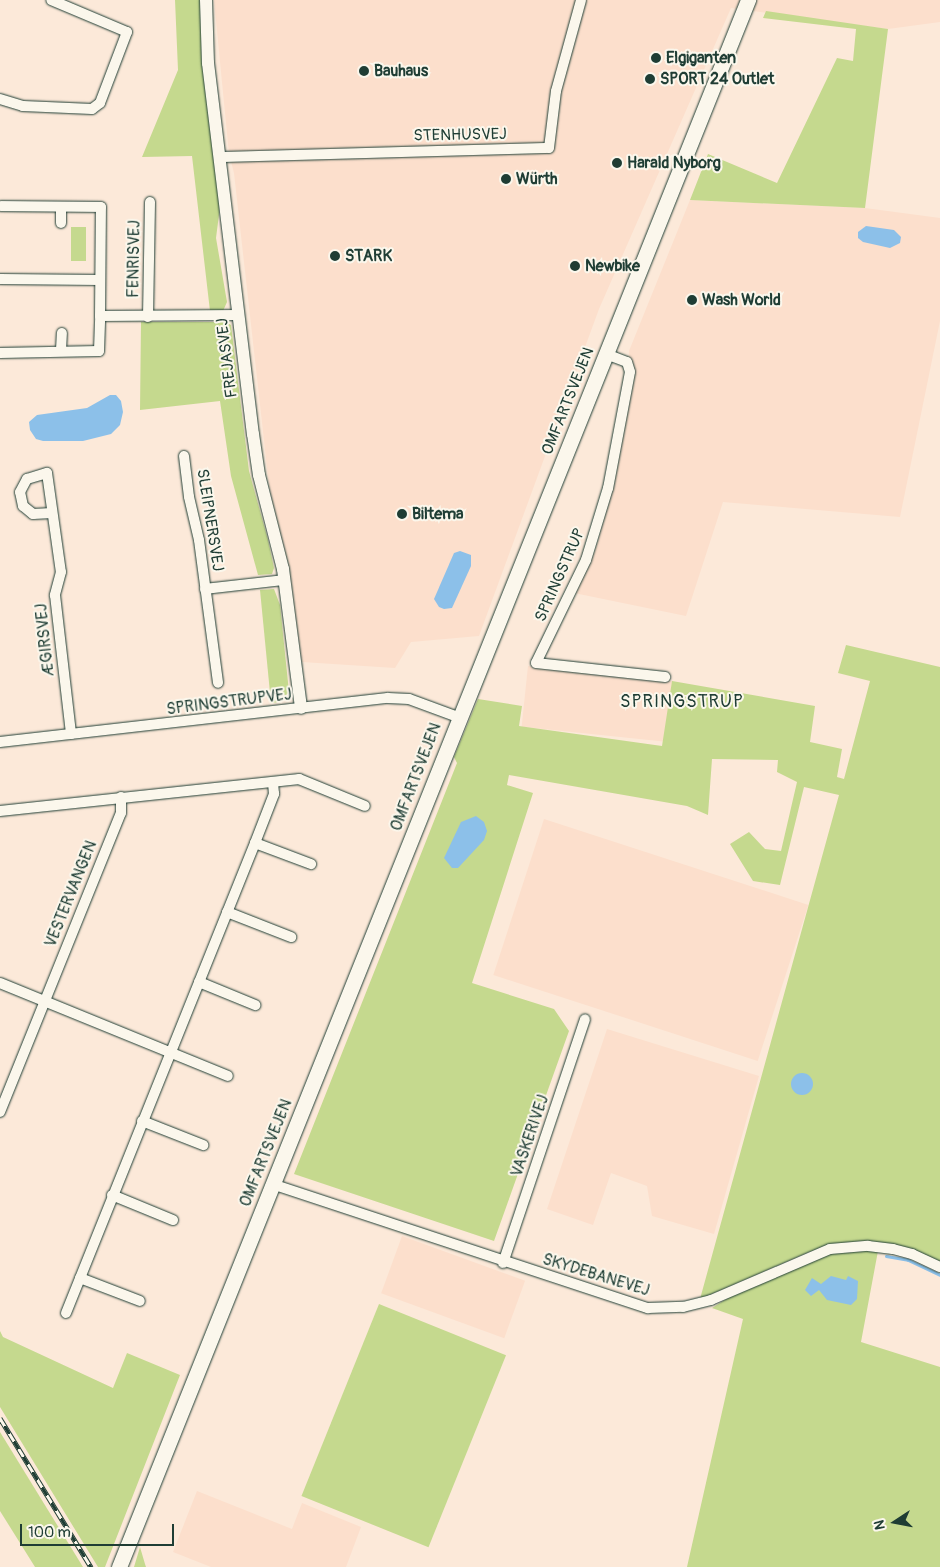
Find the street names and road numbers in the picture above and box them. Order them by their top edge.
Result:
street label: STENHUSVEJ [413,125,507,145]
street label: FENRISVEJ [124,220,144,298]
street label: FREJASVEJ [213,317,241,399]
street label: OMFARTSVEJEN [538,344,598,458]
street label: SLEIPNERSVEJ [192,467,228,573]
street label: SPRINGSTRUP [531,525,589,625]
street label: ÆGIRSVEJ [32,603,58,677]
street label: SPRINGSTRUPVEJ [165,685,293,719]
street label: OMFARTSVEJEN [387,720,445,834]
street label: VESTERVANGEN [41,838,101,950]
street label: VASKERIVEJ [507,1093,553,1179]
street label: OMFARTSVEJEN [236,1096,296,1210]
street label: SKYDEBANEVEJ [540,1250,652,1300]

